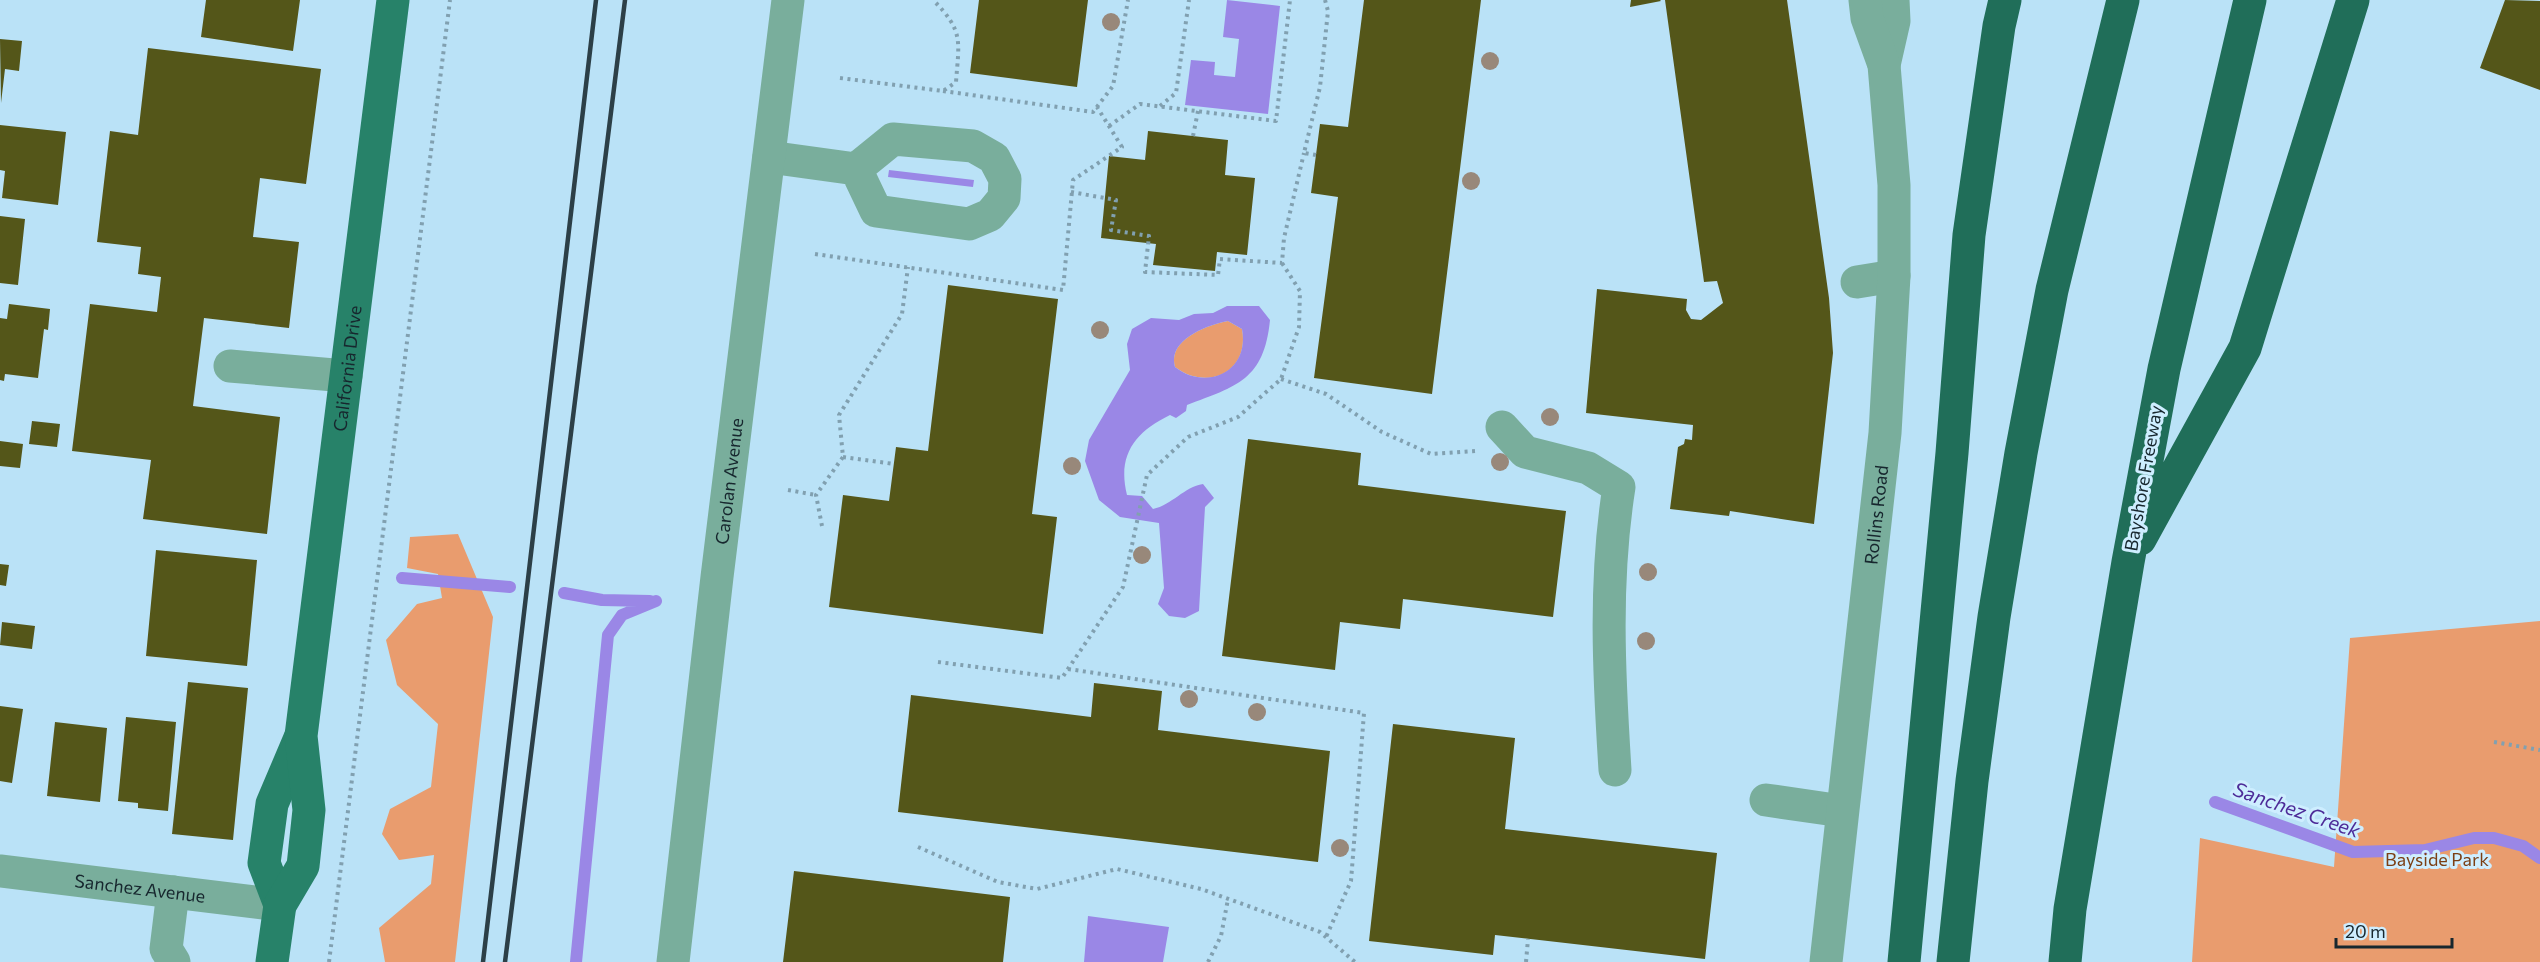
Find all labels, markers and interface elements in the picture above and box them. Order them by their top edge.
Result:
street label: California Drive [328,304,366,433]
street label: Bayshore Freeway [2119,403,2167,553]
street label: Carolan Avenue [710,417,747,546]
street label: Rollins Road [1859,464,1892,566]
water label: Sanchez Creek [2230,776,2365,842]
park label: Bayside Park [2385,848,2489,870]
street label: Sanchez Avenue [73,869,207,907]
scale bar [2336,911,2452,949]
text: 20 m [2345,920,2386,942]

